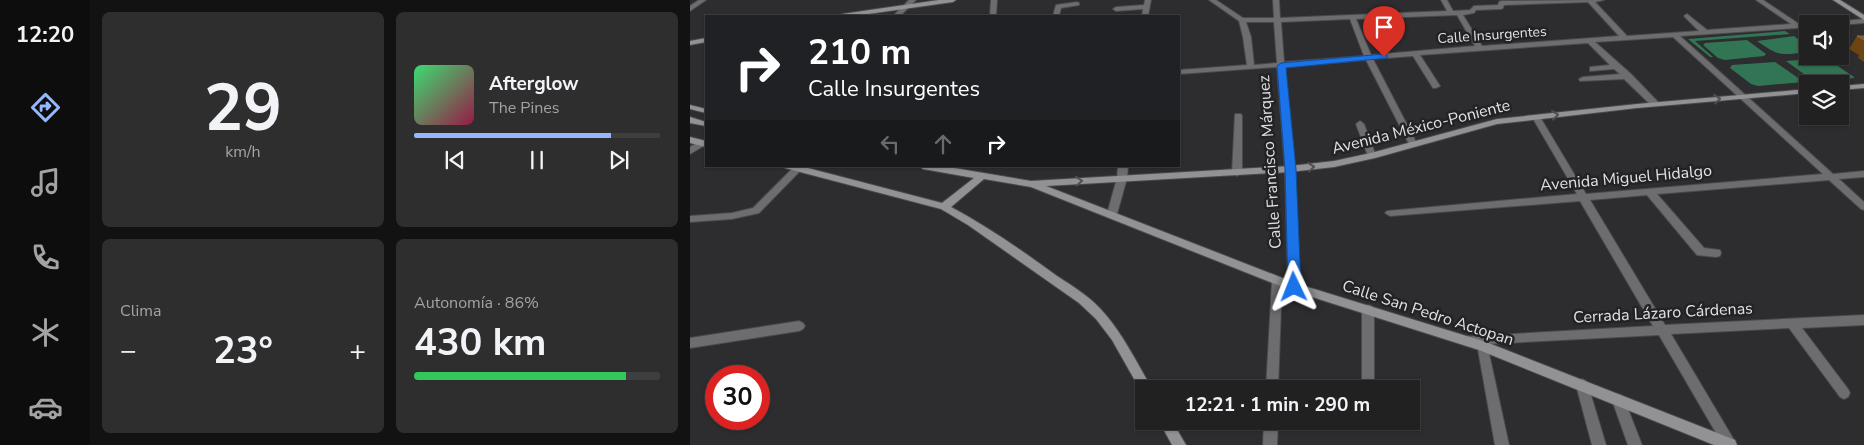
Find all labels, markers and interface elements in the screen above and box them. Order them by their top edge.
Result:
pin [1363,6,1405,57]
icon: arrive [1370,13,1398,41]
map controls [1799,15,1849,125]
button: sound [1799,15,1849,65]
text: 12:20 [16,20,74,50]
street label: Calle Insurgentes [1437,22,1548,48]
text: 210 m [808,29,911,76]
icon: right [725,35,790,100]
text: 29 [204,64,282,153]
text: Afterglow [489,71,579,97]
text: Calle Insurgentes [808,74,980,104]
street label: Calle Francisco Márquez [1253,75,1287,249]
button: layers [1799,75,1849,125]
icon: directions [28,90,63,125]
one-way arrow [1713,93,1721,104]
street label: Avenida México-Poniente [1330,94,1512,160]
text: The Pines [489,97,559,119]
one-way arrow [1551,109,1559,120]
icon: left [876,130,904,158]
icon: ahead [929,130,957,158]
icon: right [982,130,1010,158]
text: km/h [225,141,261,163]
icon: previous [441,146,469,174]
icon: pause [523,146,551,174]
icon: next [605,146,633,174]
street label: Avenida Miguel Hidalgo [1539,160,1713,196]
one-way arrow [1307,162,1315,173]
icon: music [28,165,63,200]
one-way arrow [1075,176,1083,187]
icon: phone [28,240,63,275]
position arrow [1267,260,1319,312]
street label: Calle San Pedro Actopan [1339,275,1517,351]
text: Autonomía · 86% [414,292,539,314]
street label: Cerrada Lázaro Cárdenas [1573,297,1753,329]
text: Clima [120,300,161,322]
icon: climate [28,315,63,350]
text: 430 km [414,317,546,368]
text: 23° [213,325,273,376]
text: − [120,332,137,370]
text: + [349,332,366,370]
speed limit sign: 30 [705,365,770,430]
icon: car [28,390,63,425]
text: 12:21 · 1 min · 290 m [1185,392,1370,418]

